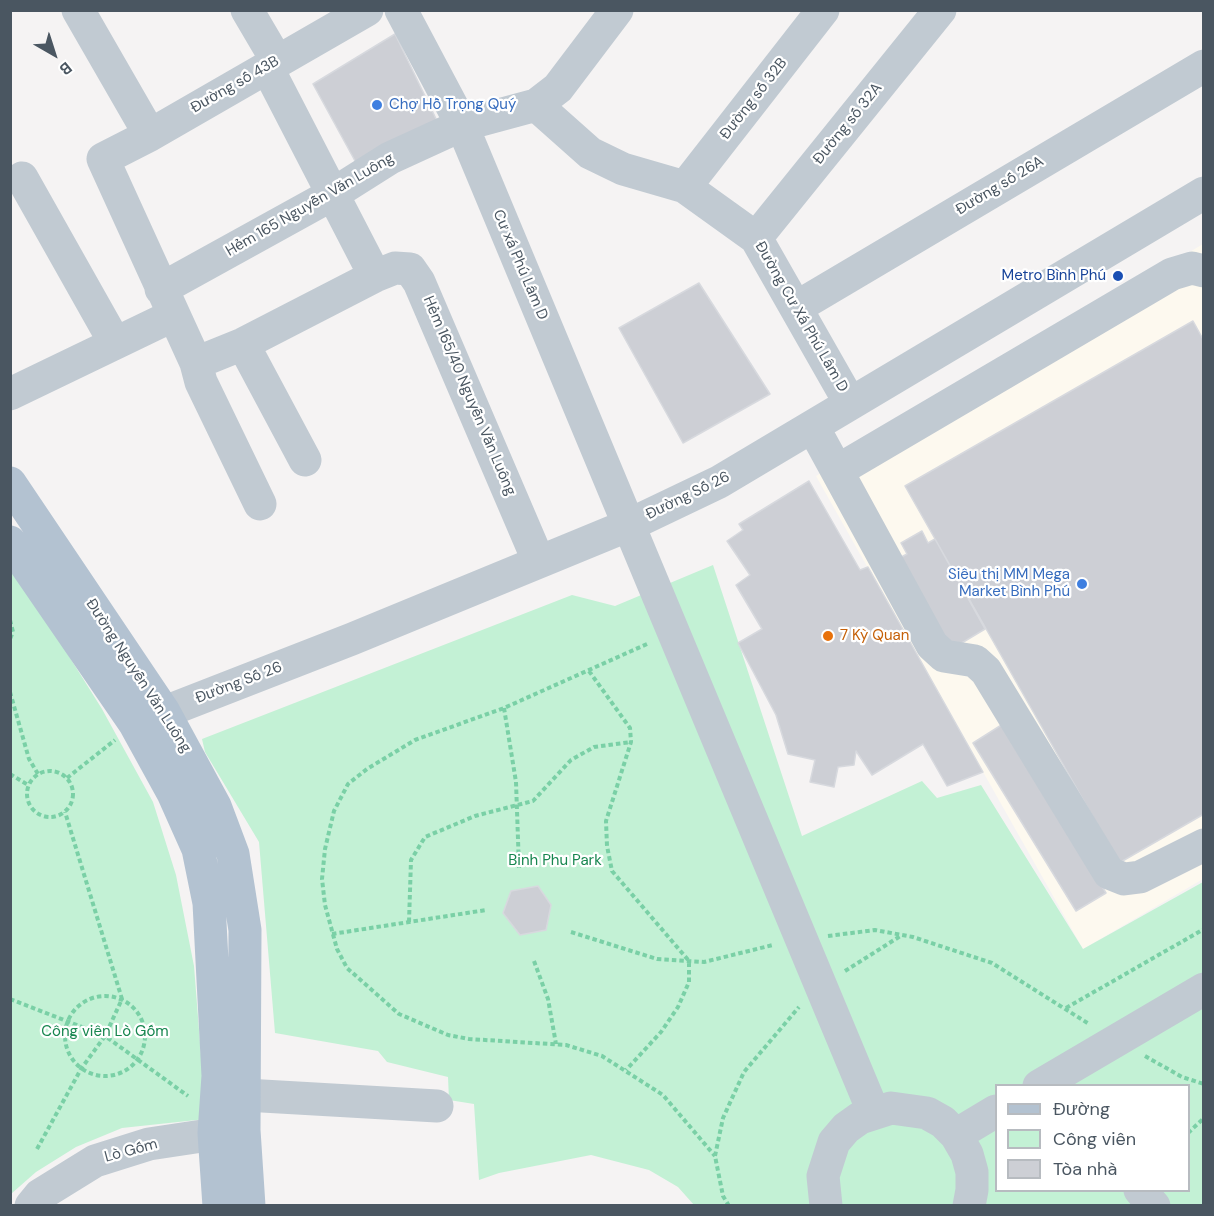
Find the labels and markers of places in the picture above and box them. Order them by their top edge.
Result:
place label: Chợ Hồ Trọng Quý [389,96,516,114]
marker: Chợ Hồ Trọng Quý [370,98,384,112]
place label: Metro Bình Phú [1002,267,1106,285]
marker: Metro Bình Phú [1111,269,1125,283]
place label: Siêu thị MM Mega Market Bình Phú [948,566,1070,601]
marker: Siêu thị MM Mega Market Bình Phú [1075,577,1089,591]
place label: 7 Kỳ Quan [840,627,909,645]
marker: 7 Kỳ Quan [821,629,835,643]

